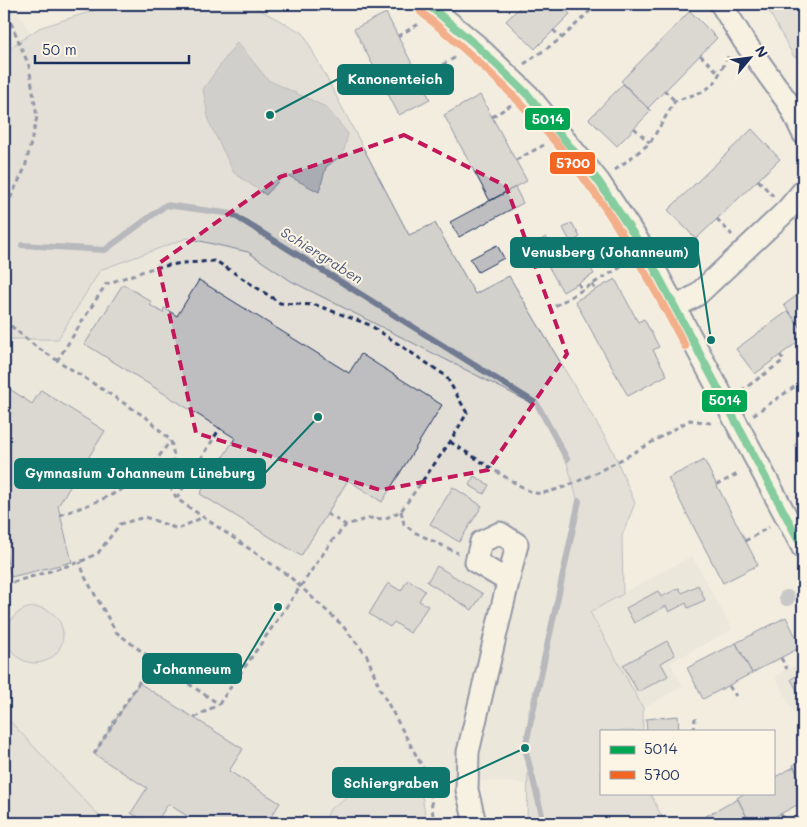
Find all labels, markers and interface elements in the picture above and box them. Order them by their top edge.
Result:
scale bar [35,32,189,64]
north arrow [724,32,774,82]
text: 50 m [42,39,77,59]
text: N [751,42,773,61]
callout: Kanonenteich [338,65,453,94]
text: Kanonenteich [348,69,442,88]
line badge: 5014 [524,107,571,131]
text: 5014 [532,109,564,128]
line badge: 5700 [549,151,596,175]
text: 5700 [556,153,590,172]
water label: Schiergraben [277,222,367,288]
callout: Venusberg (Johanneum) [511,238,698,267]
text: Venusberg (Johanneum) [521,242,689,261]
line badge: 5014 [701,389,748,413]
text: 5014 [709,390,741,409]
callout: Gymnasium Johanneum Lüneburg [15,459,265,488]
text: Gymnasium Johanneum Lüneburg [25,463,255,482]
callout: Johanneum [143,654,241,683]
text: Johanneum [153,659,231,678]
legend [600,730,774,794]
text: 5014 [644,738,678,758]
text: 5700 [644,764,680,784]
callout: Schiergraben [333,768,449,797]
text: Schiergraben [343,773,439,792]

